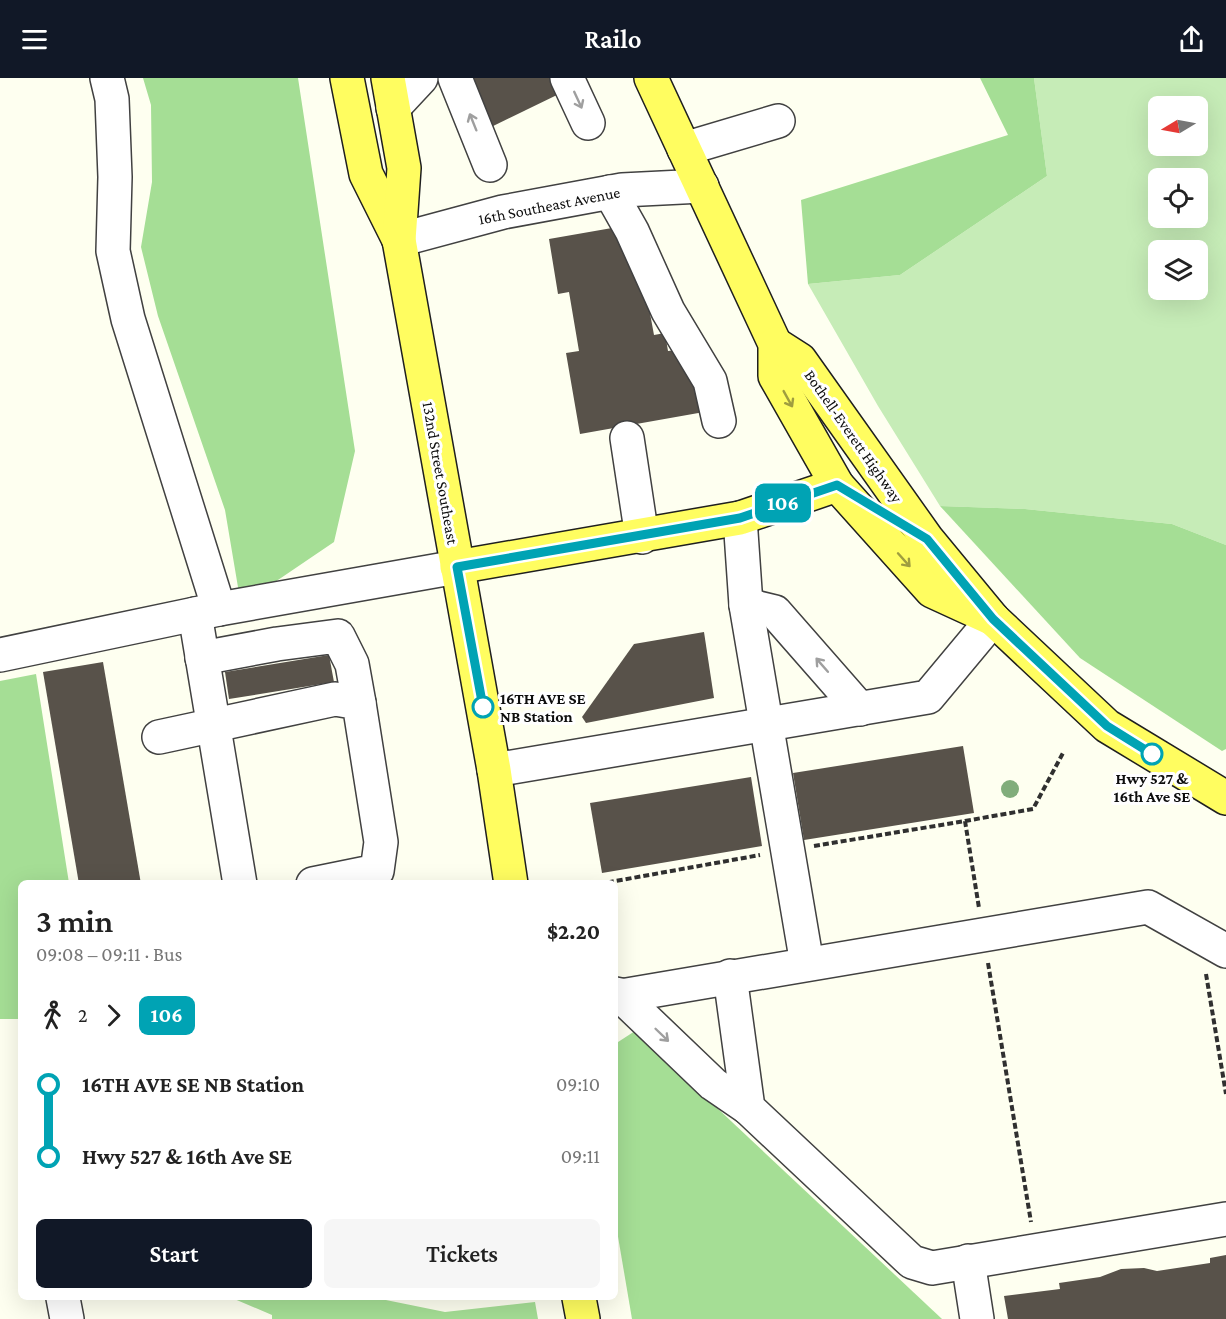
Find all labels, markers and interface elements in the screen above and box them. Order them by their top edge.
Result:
icon: menu [18,23,51,56]
icon: share [1175,23,1208,56]
text: Railo [584,24,642,54]
one-way arrow [572,91,584,109]
north arrow [1148,96,1208,156]
map controls [1148,96,1208,300]
one-way arrow [467,113,478,131]
button: locate [1148,168,1208,228]
street label: 16th Southeast Avenue [477,183,621,228]
button: layers [1148,240,1208,300]
street label: Bothell-Everett Highway [801,367,906,507]
one-way arrow [782,390,794,407]
street label: 132nd Street Southeast [420,400,462,547]
line badge: 106 [748,484,818,522]
text: 106 [767,491,799,515]
one-way arrow [897,552,911,567]
one-way arrow [815,658,829,673]
place label: 16TH AVE SE NB Station [500,690,586,725]
marker: 16TH AVE SE NB Station [472,696,494,718]
marker: Hwy 527 & 16th Ave SE [1141,743,1163,765]
place label: Hwy 527 & 16th Ave SE [1114,770,1190,805]
text: 3 min [36,902,113,939]
text: $2.20 [547,919,600,944]
text: 09:08 – 09:11 · Bus [36,943,182,965]
icon: walk [36,999,69,1032]
icon: forward [97,999,130,1032]
text: 106 [151,1003,183,1027]
text: 2 [78,1004,88,1026]
one-way arrow [654,1028,669,1043]
text: 16TH AVE SE NB Station [82,1072,304,1097]
text: 09:10 [556,1073,600,1095]
text: Hwy 527 & 16th Ave SE [82,1144,292,1169]
text: 09:11 [561,1145,600,1167]
button: Start [36,1219,312,1288]
button: Tickets [324,1219,600,1288]

